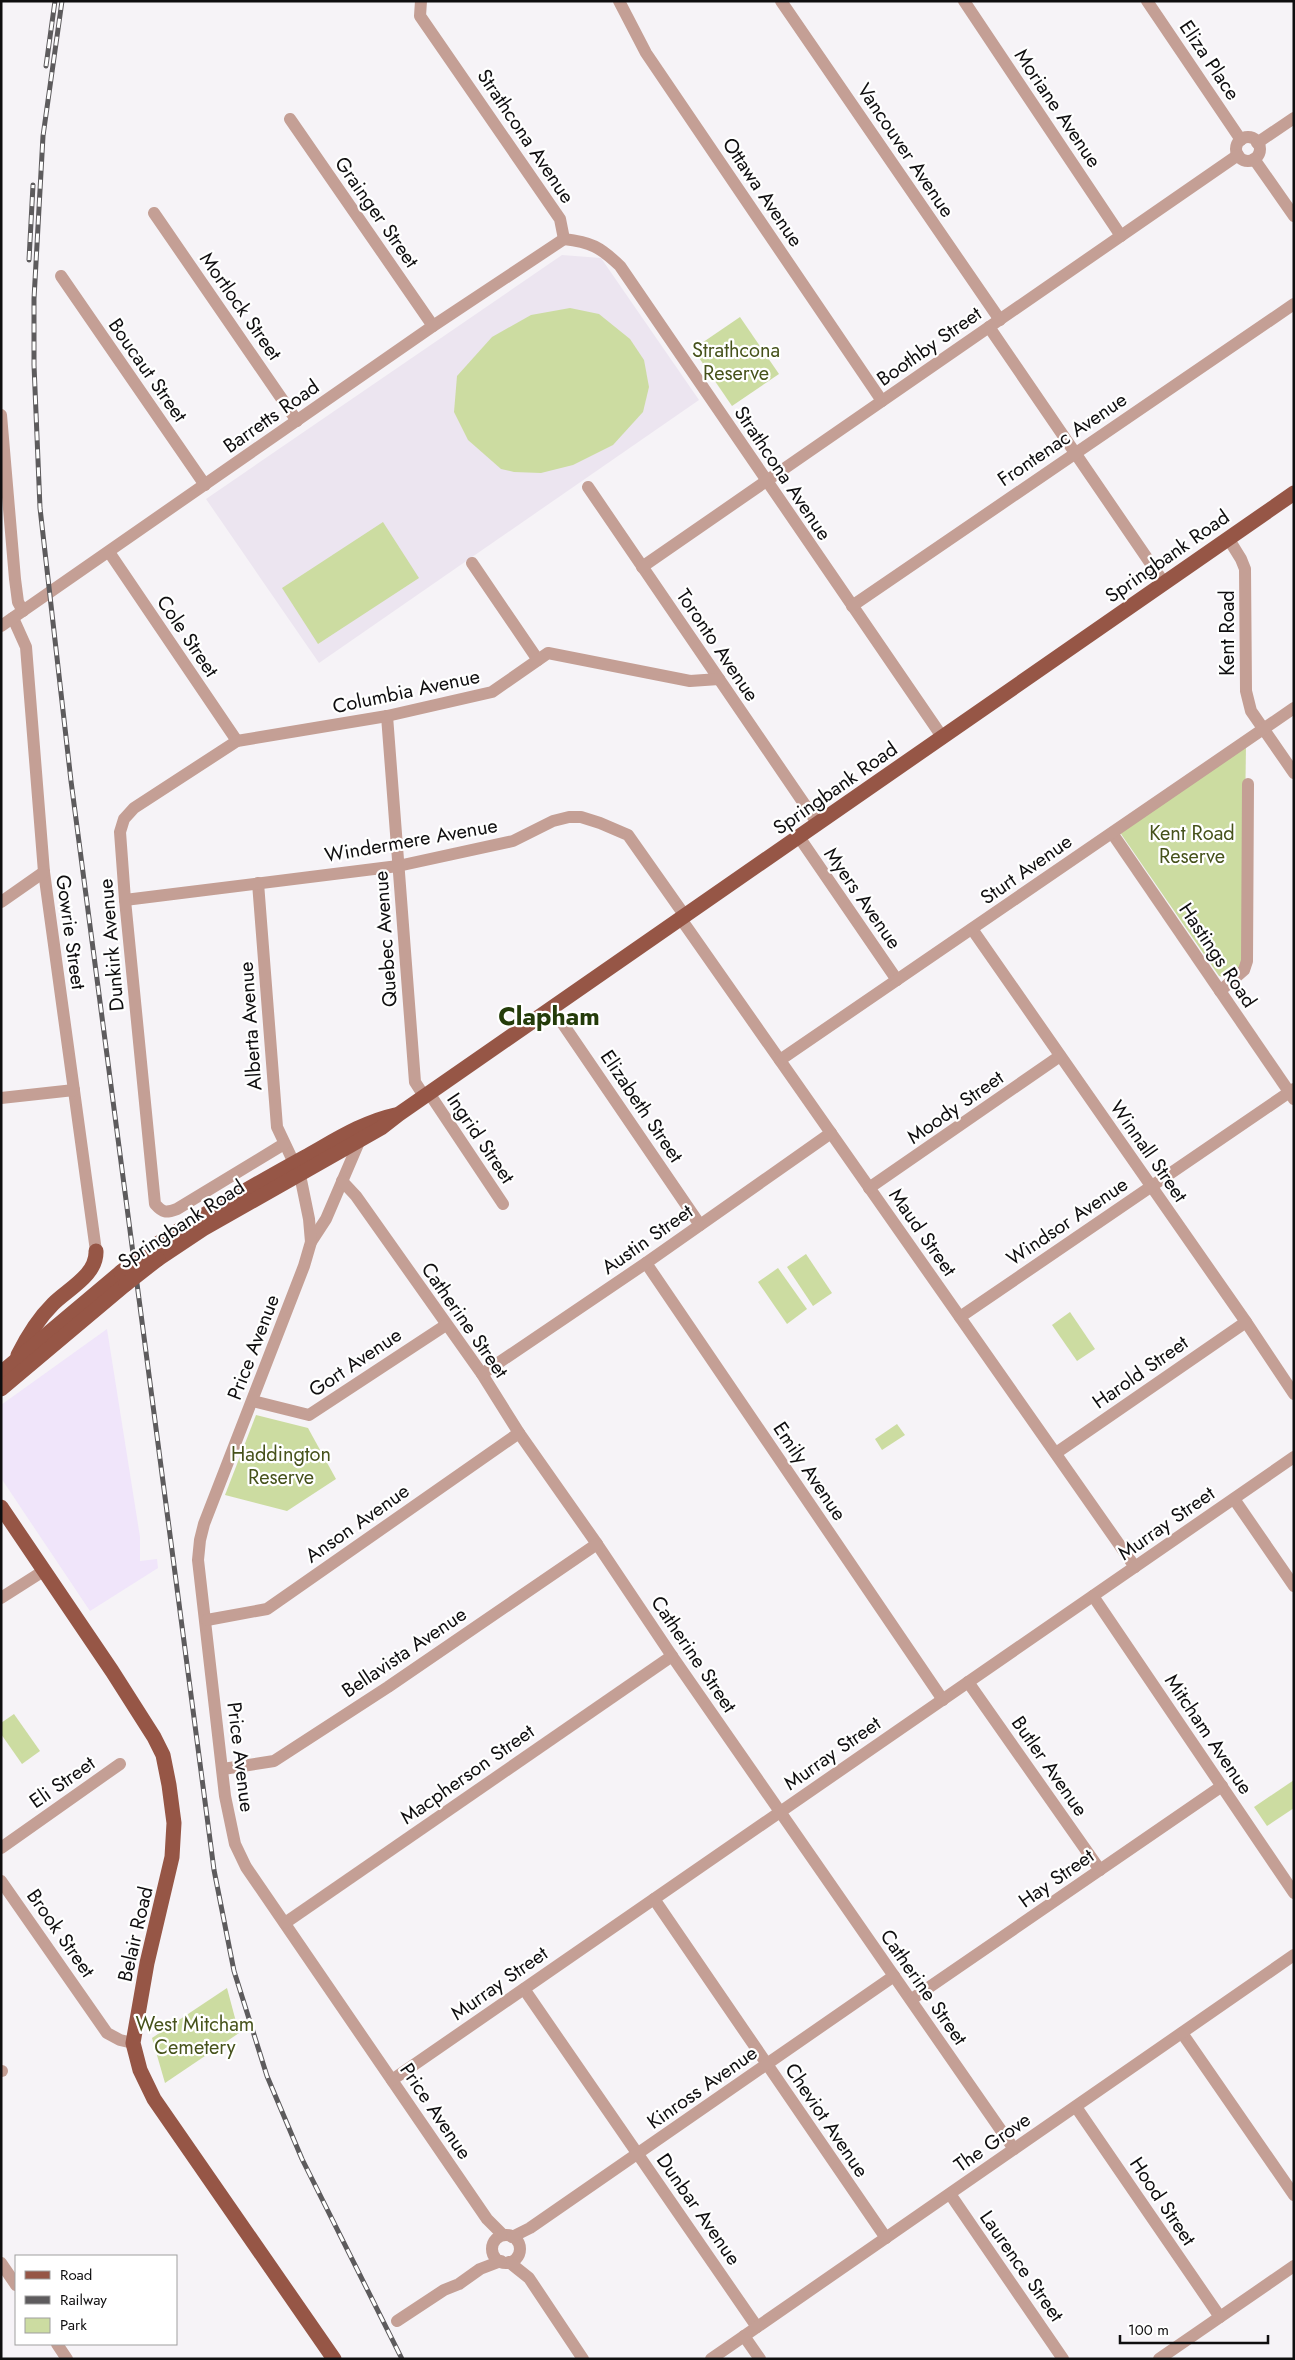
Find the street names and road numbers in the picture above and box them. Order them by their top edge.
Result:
street label: Eliza Place [1172,15,1247,106]
street label: Moriane Avenue [1007,43,1108,174]
street label: Strathcona Avenue [470,63,581,209]
street label: Vancouver Avenue [850,77,961,223]
street label: Ottawa Avenue [715,132,810,253]
street label: Grainger Street [327,151,426,274]
street label: Mortlock Street [192,246,289,367]
street label: Boothby Street [871,299,988,393]
street label: Boucaut Street [101,313,194,428]
street label: Barretts Road [217,373,325,460]
street label: Frontenac Avenue [992,385,1133,494]
street label: Strathcona Avenue [727,400,838,546]
street label: Springbank Road [1099,503,1235,610]
street label: Toronto Avenue [669,583,766,707]
street label: Cole Street [149,590,226,683]
street label: Kent Road [1213,590,1242,676]
street label: Columbia Avenue [330,662,482,721]
street label: Springbank Road [767,735,903,842]
street label: Windermere Avenue [322,811,500,870]
street label: Sturt Avenue [974,827,1078,912]
street label: Myers Avenue [817,842,908,955]
street label: Quebec Avenue [366,870,405,1008]
street label: Gowrie Street [48,873,93,992]
street label: Dunkirk Avenue [91,878,132,1012]
street label: Hastings Road [1172,897,1263,1014]
street label: Alberta Avenue [232,961,269,1091]
street label: Elizabeth Street [593,1044,690,1169]
street label: Moody Street [901,1063,1010,1151]
street label: Ingrid Street [439,1087,522,1190]
street label: Winnall Street [1103,1094,1195,1208]
street label: Windsor Avenue [1001,1170,1134,1273]
street label: Springbank Road [112,1173,250,1276]
street label: Maud Street [882,1182,964,1282]
street label: Austin Street [596,1197,699,1282]
street label: Catherine Street [414,1256,515,1384]
street label: Price Avenue [220,1290,287,1404]
street label: Gort Avenue [303,1321,407,1404]
street label: Harold Street [1086,1329,1194,1416]
street label: Emily Avenue [766,1416,853,1526]
street label: Anson Avenue [299,1477,415,1570]
street label: Murray Street [1112,1479,1221,1568]
street label: Catherine Street [644,1590,744,1719]
street label: Bellavista Avenue [336,1600,472,1705]
street label: Mitcham Avenue [1157,1668,1260,1800]
street label: Price Avenue [219,1700,262,1814]
street label: Murray Street [778,1709,887,1798]
street label: Butler Avenue [1004,1710,1095,1822]
street label: Macpherson Street [394,1717,540,1831]
street label: Eli Street [23,1749,101,1816]
street label: Hay Street [1013,1842,1100,1915]
street label: Brook Street [19,1883,102,1984]
street label: Belair Road [110,1884,161,1985]
street label: Catherine Street [873,1923,974,2051]
street label: Murray Street [445,1939,554,2028]
street label: Kinross Avenue [641,2039,763,2136]
street label: Price Avenue [393,2057,479,2165]
street label: Cheviot Avenue [778,2057,876,2183]
street label: The Grove [948,2105,1036,2179]
street label: Dunbar Avenue [649,2147,748,2271]
street label: Hood Street [1122,2151,1203,2252]
street label: Laurence Street [972,2205,1071,2328]

